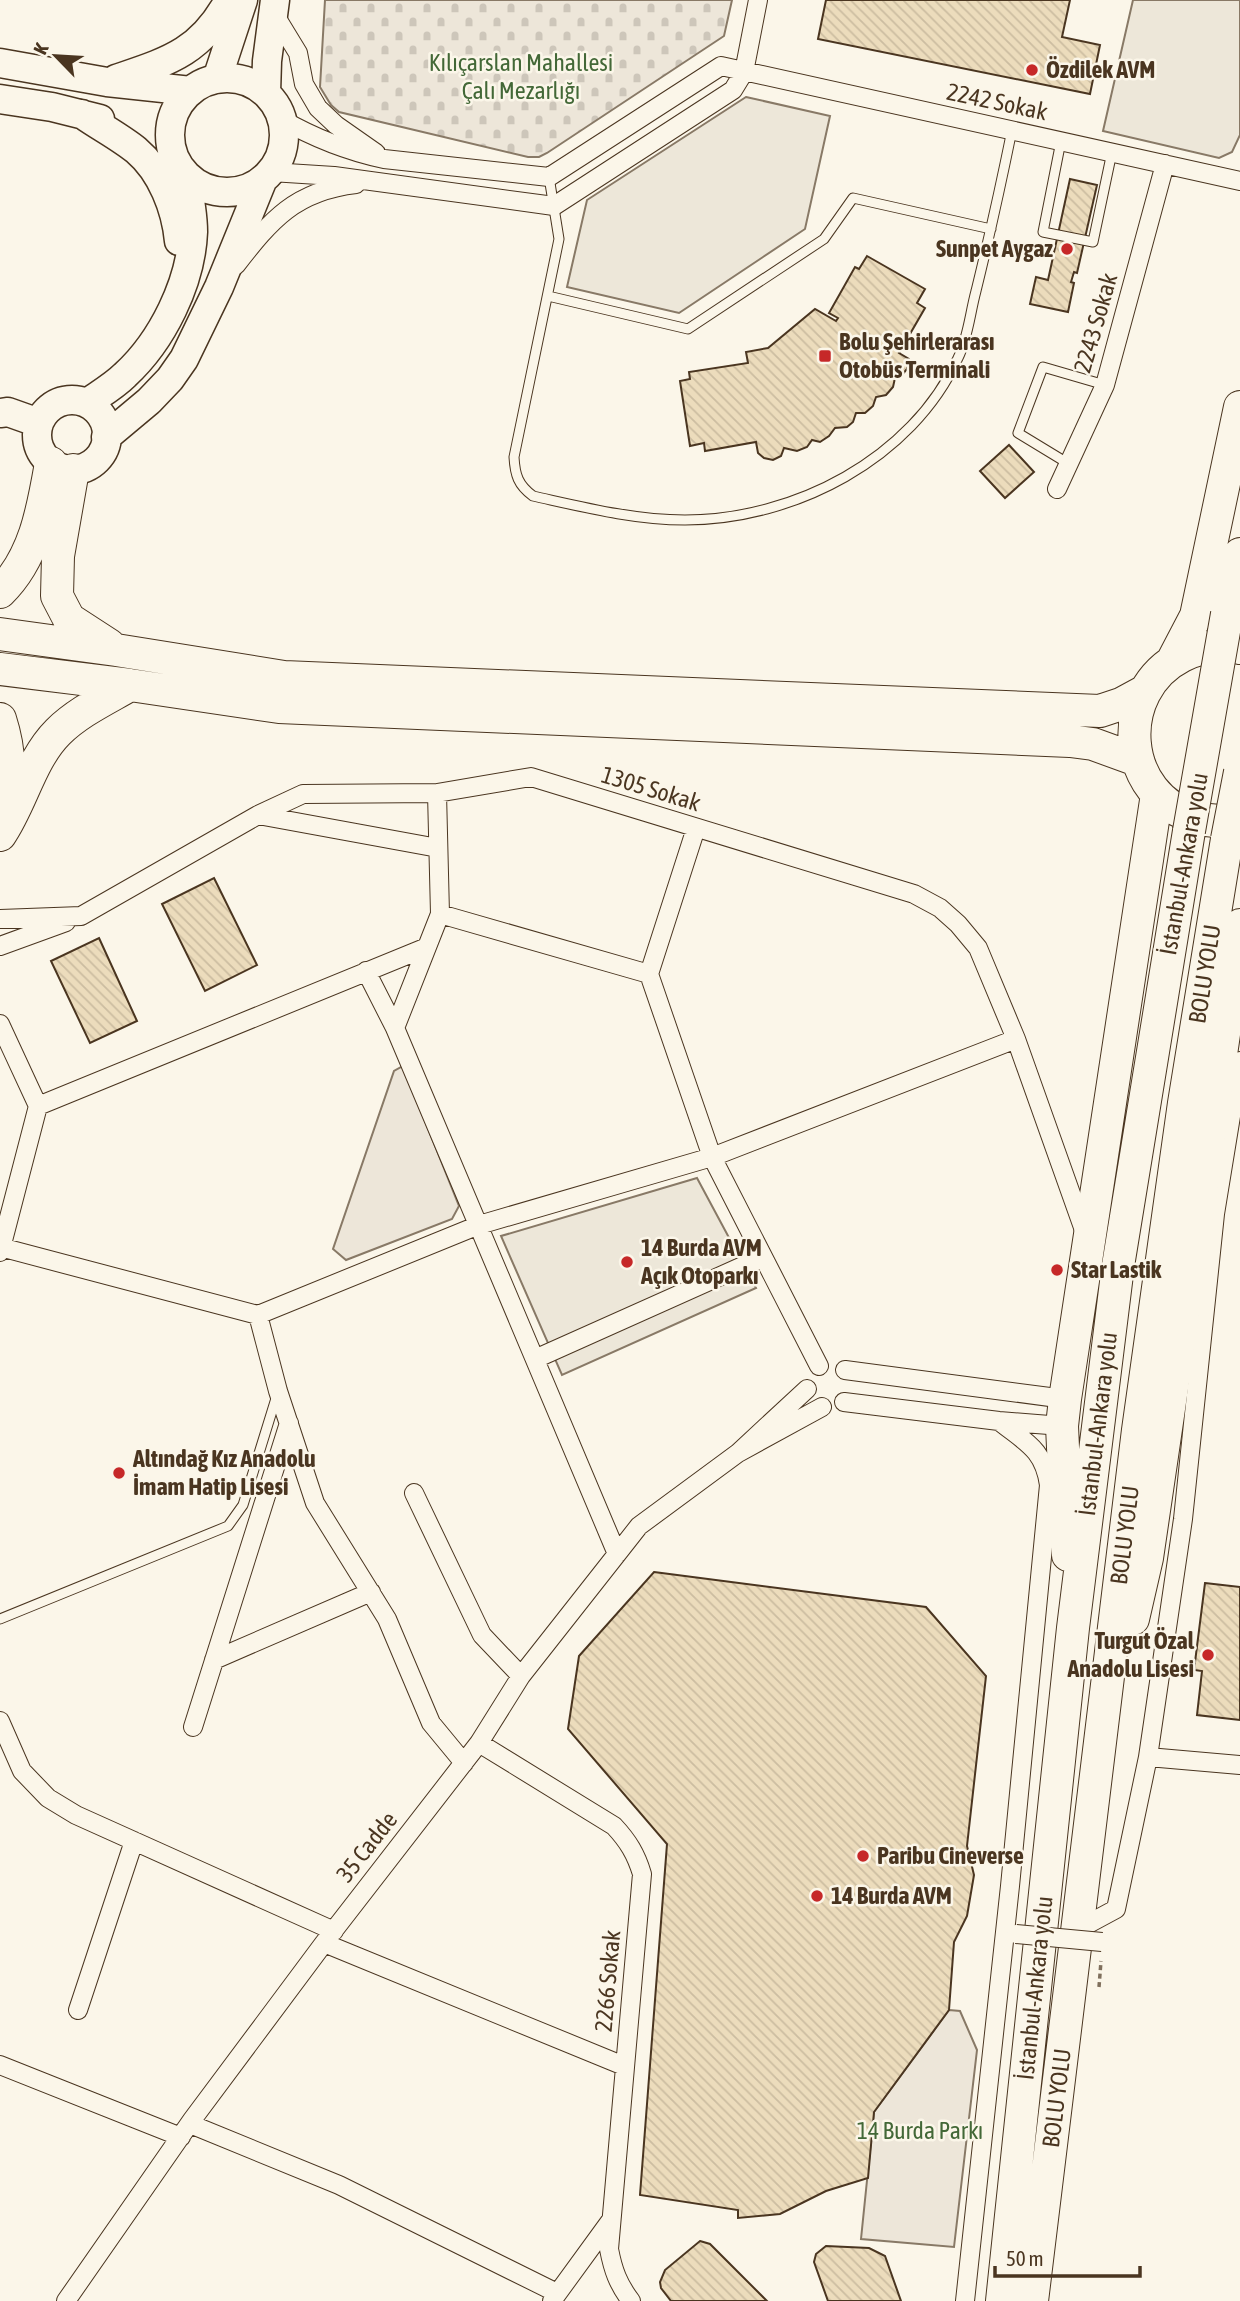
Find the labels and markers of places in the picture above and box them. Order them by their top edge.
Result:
place label: Özdilek AVM [1046,56,1155,83]
marker: Özdilek AVM [1024,62,1040,78]
place label: Sunpet Aygaz [936,235,1053,262]
marker: Sunpet Aygaz [1059,241,1075,257]
place label: Bolu Şehirlerarası Otobüs Terminali [839,328,995,383]
marker: Bolu Şehirlerarası Otobüs Terminali [817,348,833,364]
place label: 14 Burda AVM Açık Otoparkı [640,1234,762,1289]
marker: 14 Burda AVM Açık Otoparkı [619,1254,635,1270]
place label: Star Lastik [1071,1256,1162,1283]
marker: Star Lastik [1049,1262,1065,1278]
place label: Altındağ Kız Anadolu İmam Hatip Lisesi [132,1445,316,1500]
marker: Altındağ Kız Anadolu İmam Hatip Lisesi [111,1465,127,1481]
place label: Turgut Özal Anadolu Lisesi [1066,1627,1195,1682]
marker: Turgut Özal Anadolu Lisesi [1200,1647,1216,1663]
place label: Paribu Cineverse [877,1842,1024,1869]
marker: Paribu Cineverse [855,1848,871,1864]
place label: 14 Burda AVM [831,1882,952,1909]
marker: 14 Burda AVM [809,1888,825,1904]

